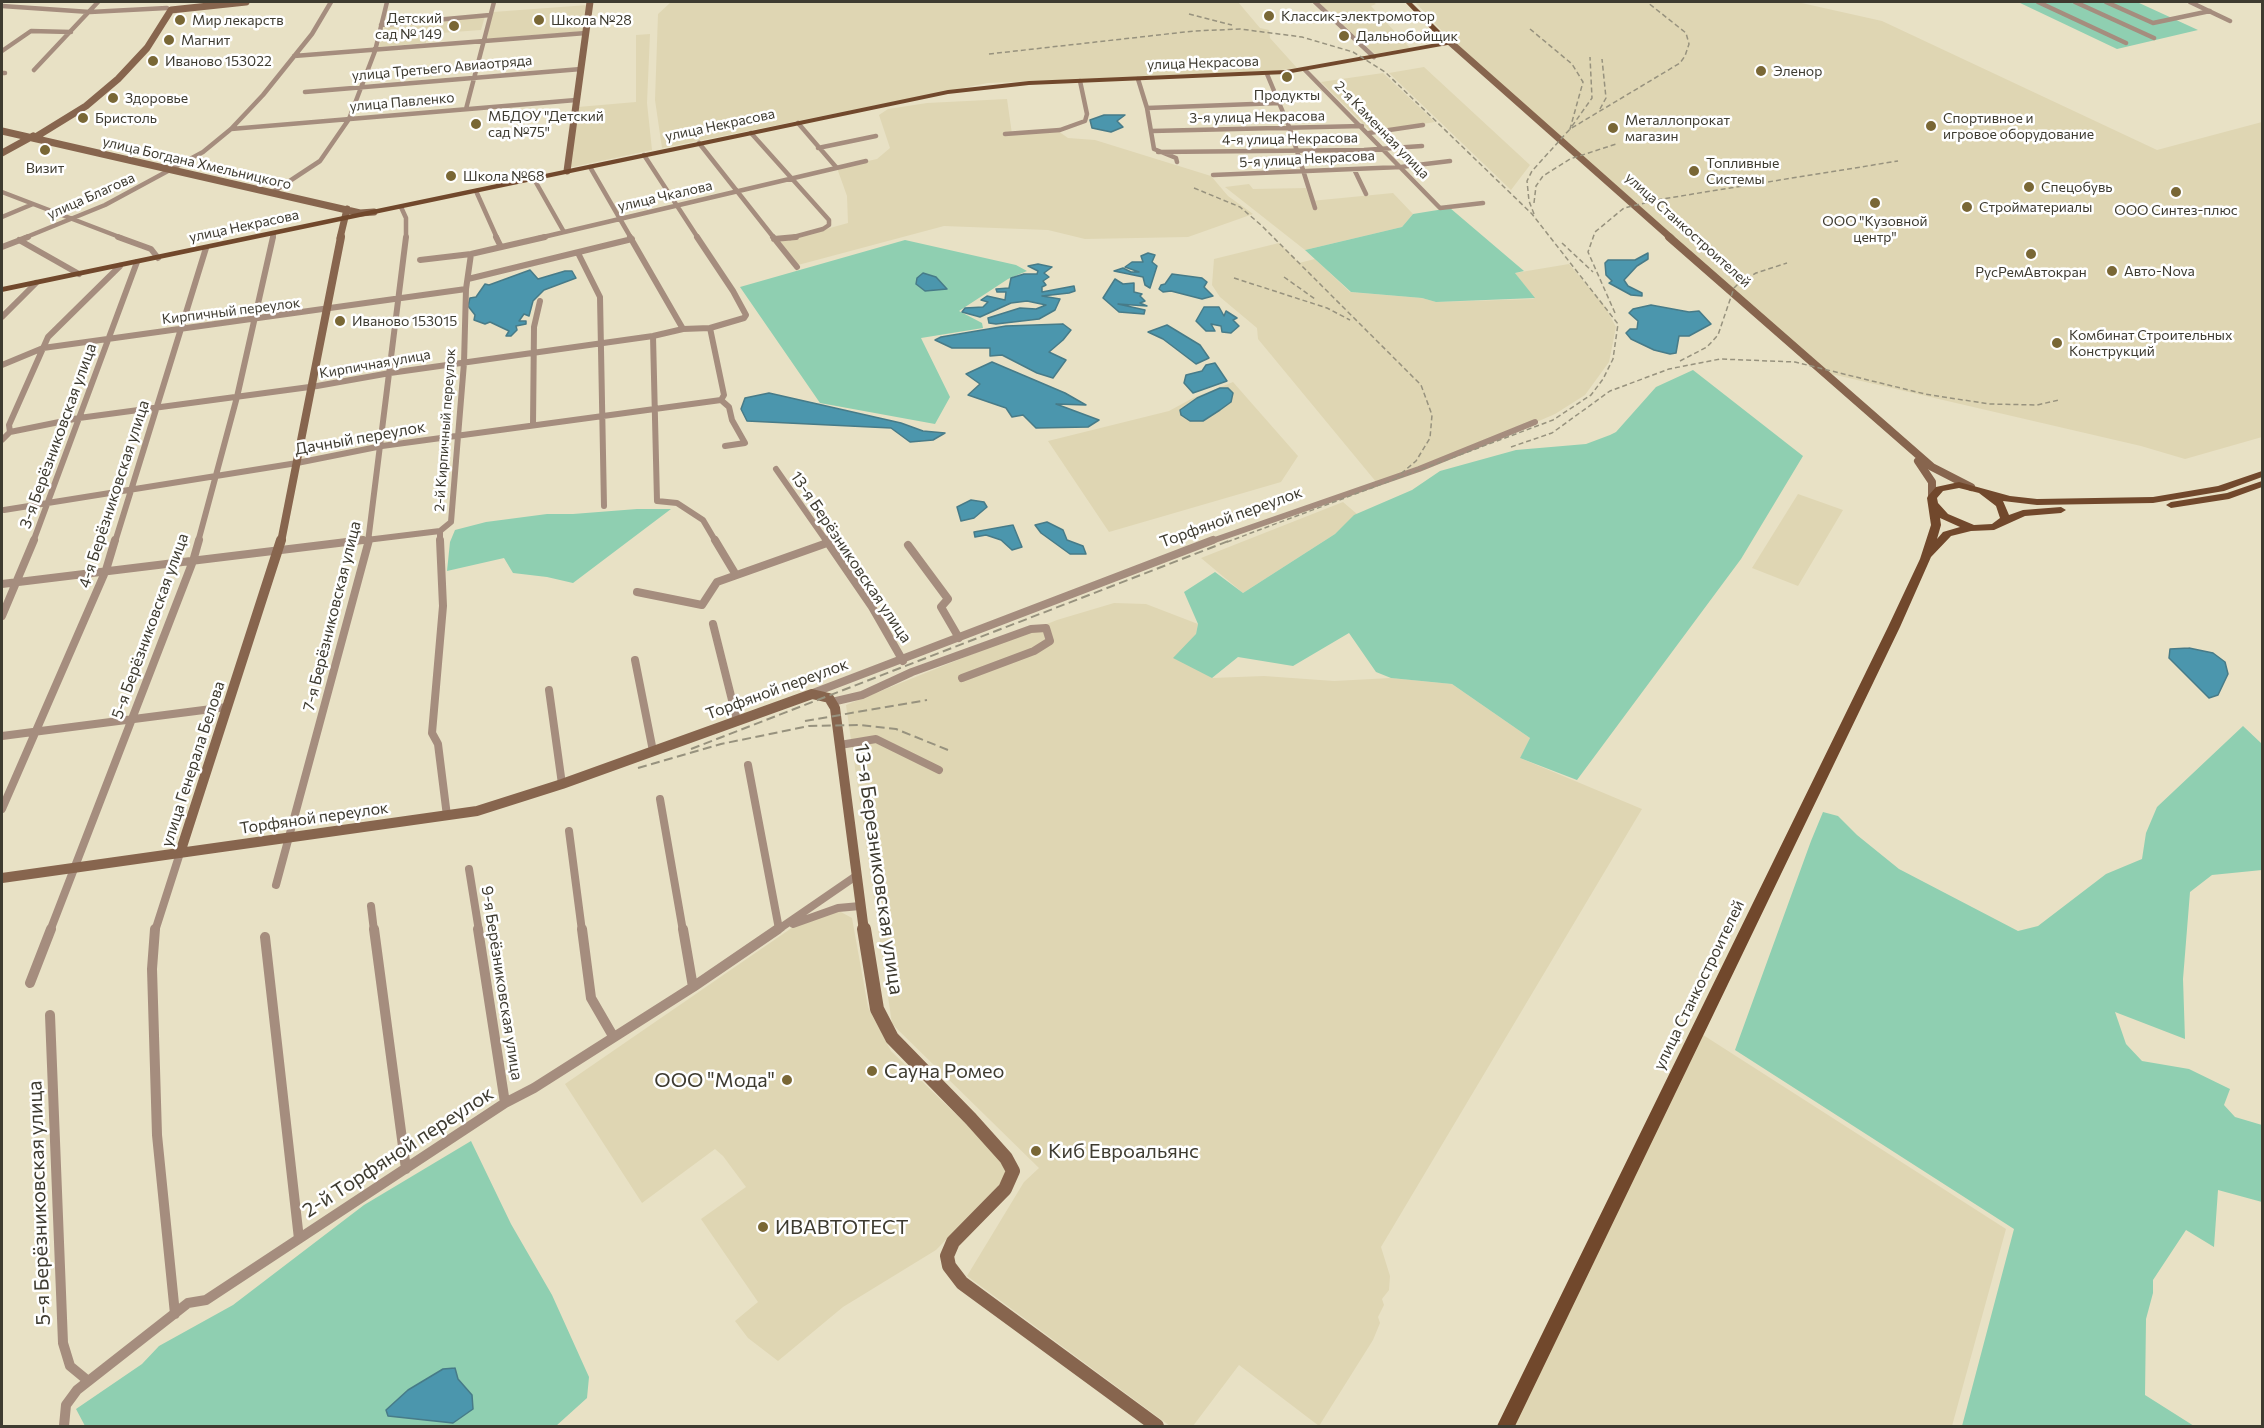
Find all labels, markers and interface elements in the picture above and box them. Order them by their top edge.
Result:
place label: Классик-электромотор [1281,8,1435,24]
marker: Классик-электромотор [1262,9,1276,23]
place label: Детский сад № 149 [375,10,442,42]
place label: Мир лекарств [192,12,284,28]
place label: Школа №28 [551,12,632,28]
marker: Мир лекарств [173,13,187,27]
marker: Школа №28 [532,13,546,27]
marker: Детский сад № 149 [447,19,461,33]
place label: Дальнобойщик [1356,28,1458,44]
marker: Дальнобойщик [1337,29,1351,43]
place label: Магнит [181,32,230,48]
marker: Магнит [162,33,176,47]
street label: улица Третьего Авиаотряда [351,52,533,84]
place label: Иваново 153022 [165,53,272,69]
street label: улица Некрасова [1147,53,1259,73]
marker: Иваново 153022 [146,54,160,68]
place label: Эленор [1773,63,1822,79]
marker: Эленор [1754,64,1768,78]
marker: Продукты [1280,70,1294,84]
street label: 2-я Каменная улица [1331,78,1433,182]
place label: Продукты [1254,87,1320,103]
street label: улица Павленко [349,89,455,115]
place label: Здоровье [125,90,188,106]
marker: Здоровье [106,91,120,105]
street label: улица Некрасова [664,105,776,145]
street label: 3-я улица Некрасова [1189,107,1325,127]
place label: МБДОУ "Детский сад №75" [488,108,604,140]
place label: Бристоль [95,110,157,126]
place label: Спортивное и игровое оборудование [1943,110,2094,142]
marker: Бристоль [76,111,90,125]
place label: Металлопрокат магазин [1625,112,1730,144]
marker: МБДОУ "Детский сад №75" [469,117,483,131]
marker: Спортивное и игровое оборудование [1924,119,1938,133]
marker: Металлопрокат магазин [1606,121,1620,135]
street label: 4-я улица Некрасова [1222,129,1358,149]
street label: улица Богдана Хмельницкого [101,133,293,193]
marker: Визит [38,143,52,157]
street label: 5-я улица Некрасова [1239,147,1375,171]
place label: Топливные Системы [1706,155,1779,188]
place label: Визит [26,160,64,176]
marker: Топливные Системы [1687,164,1701,178]
place label: Школа №68 [463,168,544,184]
street label: улица Благова [45,169,137,223]
marker: Школа №68 [444,169,458,183]
street label: улица Станкостроителей [1622,169,1754,291]
street label: улица Чкалова [616,177,714,215]
place label: Спецобувь [2041,179,2113,195]
marker: Спецобувь [2022,180,2036,194]
marker: ООО Синтез-плюс [2169,185,2183,199]
marker: ООО "Кузовной центр" [1868,196,1882,210]
place label: Стройматериалы [1979,199,2092,215]
marker: Стройматериалы [1960,200,1974,214]
place label: ООО Синтез-плюс [2114,202,2238,218]
street label: улица Некрасова [188,206,300,246]
place label: ООО "Кузовной центр" [1822,213,1928,246]
marker: РусРемАвтокран [2024,247,2038,261]
place label: Авто-Nova [2124,263,2195,279]
place label: РусРемАвтокран [1975,264,2087,280]
marker: Авто-Nova [2105,264,2119,278]
street label: Кирпичный переулок [161,294,301,328]
place label: Иваново 153015 [352,313,457,329]
marker: Иваново 153015 [333,314,347,328]
place label: Комбинат Строительных Конструкций [2069,327,2232,360]
marker: Комбинат Строительных Конструкций [2050,336,2064,350]
street label: 3-я Берёзниковская улица [15,341,101,531]
street label: Кирпичная улица [318,346,432,382]
street label: 2-й Кирпичный переулок [431,348,459,512]
street label: 4-я Берёзниковская улица [75,398,153,590]
street label: Дачный переулок [293,417,427,459]
street label: 13-я Берёзниковская улица [786,468,916,646]
street label: Торфяной переулок [1157,482,1305,552]
street label: 7-я Берёзниковская улица [299,519,365,713]
street label: 5-я Берёзниковская улица [107,531,193,721]
street label: Торфяной переулок [703,654,851,724]
street label: улица Генерала Белова [157,679,229,849]
street label: 13-я Березниковская улица [849,742,909,996]
street label: Торфяной переулок [238,798,390,838]
street label: 9-я Берёзниковская улица [477,884,527,1082]
street label: улица Станкостроителей [1649,897,1749,1073]
place label: Сауна Ромео [884,1059,1005,1083]
marker: Сауна Ромео [865,1064,879,1078]
place label: ООО "Мода" [654,1068,775,1092]
marker: ООО "Мода" [780,1073,794,1087]
street label: 5-я Берёзниковская улица [23,1080,55,1326]
street label: 2-й Торфяной переулок [298,1081,498,1223]
place label: Киб Евроальянс [1048,1139,1199,1163]
marker: Киб Евроальянс [1029,1144,1043,1158]
place label: ИВАВТОТЕСТ [775,1215,909,1239]
marker: ИВАВТОТЕСТ [756,1220,770,1234]

